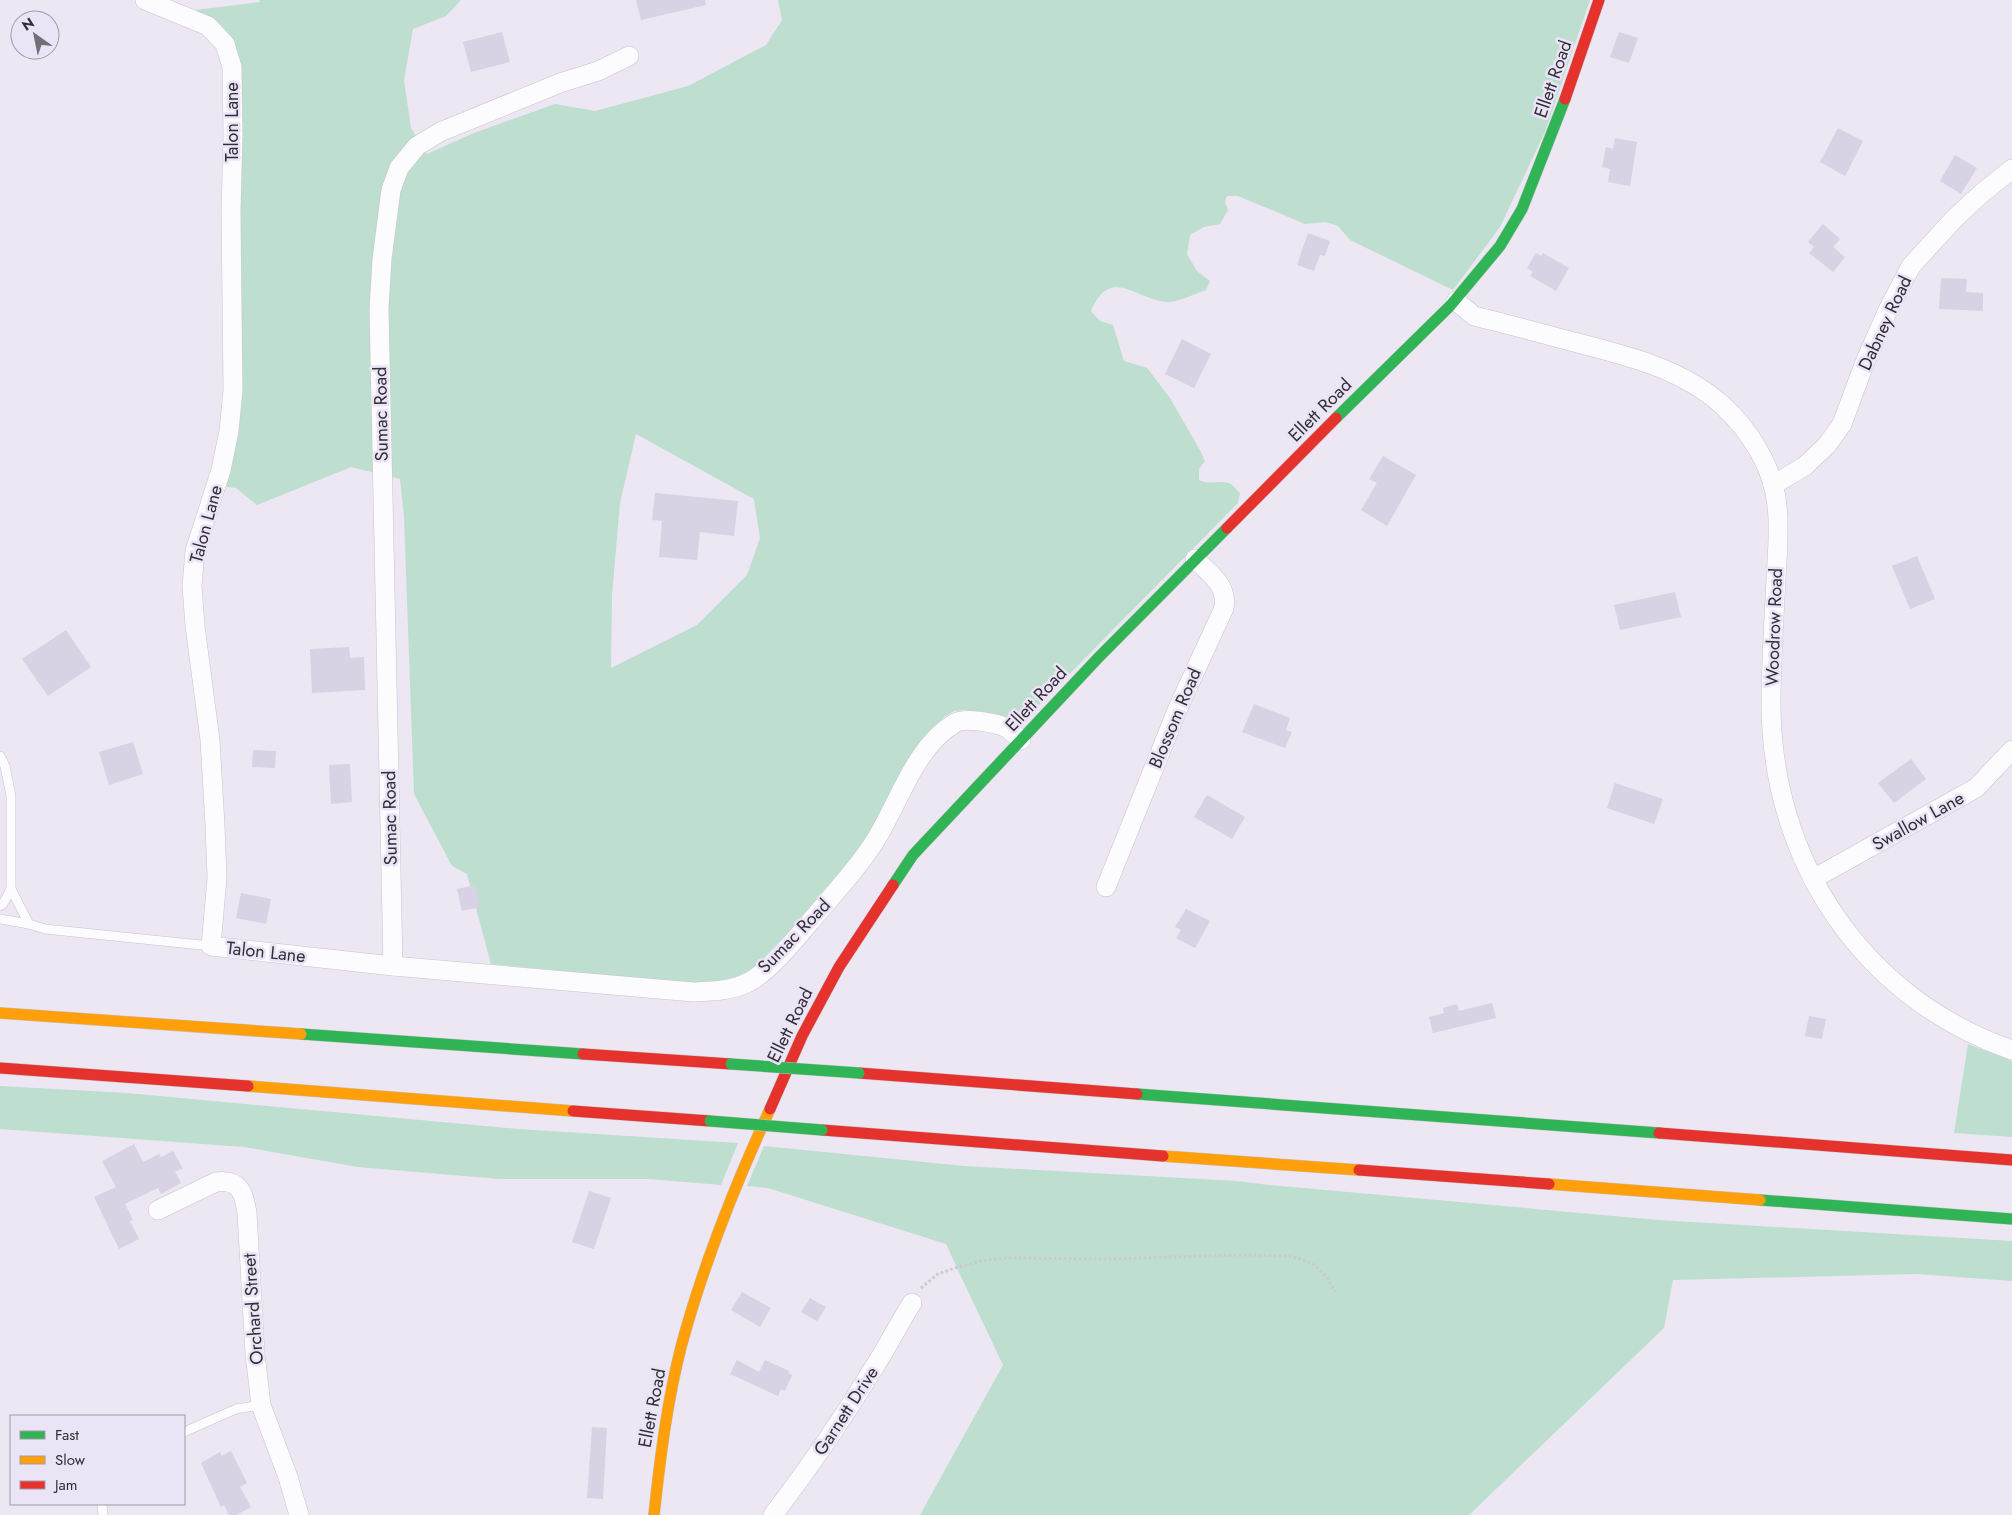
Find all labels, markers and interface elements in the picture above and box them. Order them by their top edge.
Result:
north arrow [10,10,60,60]
text: N [18,13,38,36]
street label: Ellett Road [1528,37,1578,121]
street label: Talon Lane [219,82,245,162]
street label: Dabney Road [1852,271,1918,375]
street label: Sumac Road [367,366,395,462]
street label: Ellett Road [1282,372,1358,448]
street label: Talon Lane [183,482,229,566]
street label: Woodrow Road [1759,567,1789,687]
street label: Ellett Road [999,661,1073,737]
street label: Blossom Road [1142,664,1208,772]
street label: Sumac Road [376,770,404,866]
street label: Swallow Lane [1867,785,1969,857]
street label: Sumac Road [752,893,836,979]
street label: Talon Lane [225,935,307,969]
street label: Ellett Road [761,983,819,1067]
street label: Orchard Street [236,1252,270,1366]
street label: Garnett Drive [807,1361,885,1461]
street label: Ellett Road [632,1366,672,1450]
legend [10,1415,185,1505]
text: Fast [55,1424,79,1446]
text: Slow [55,1449,86,1471]
text: Jam [53,1474,78,1496]

